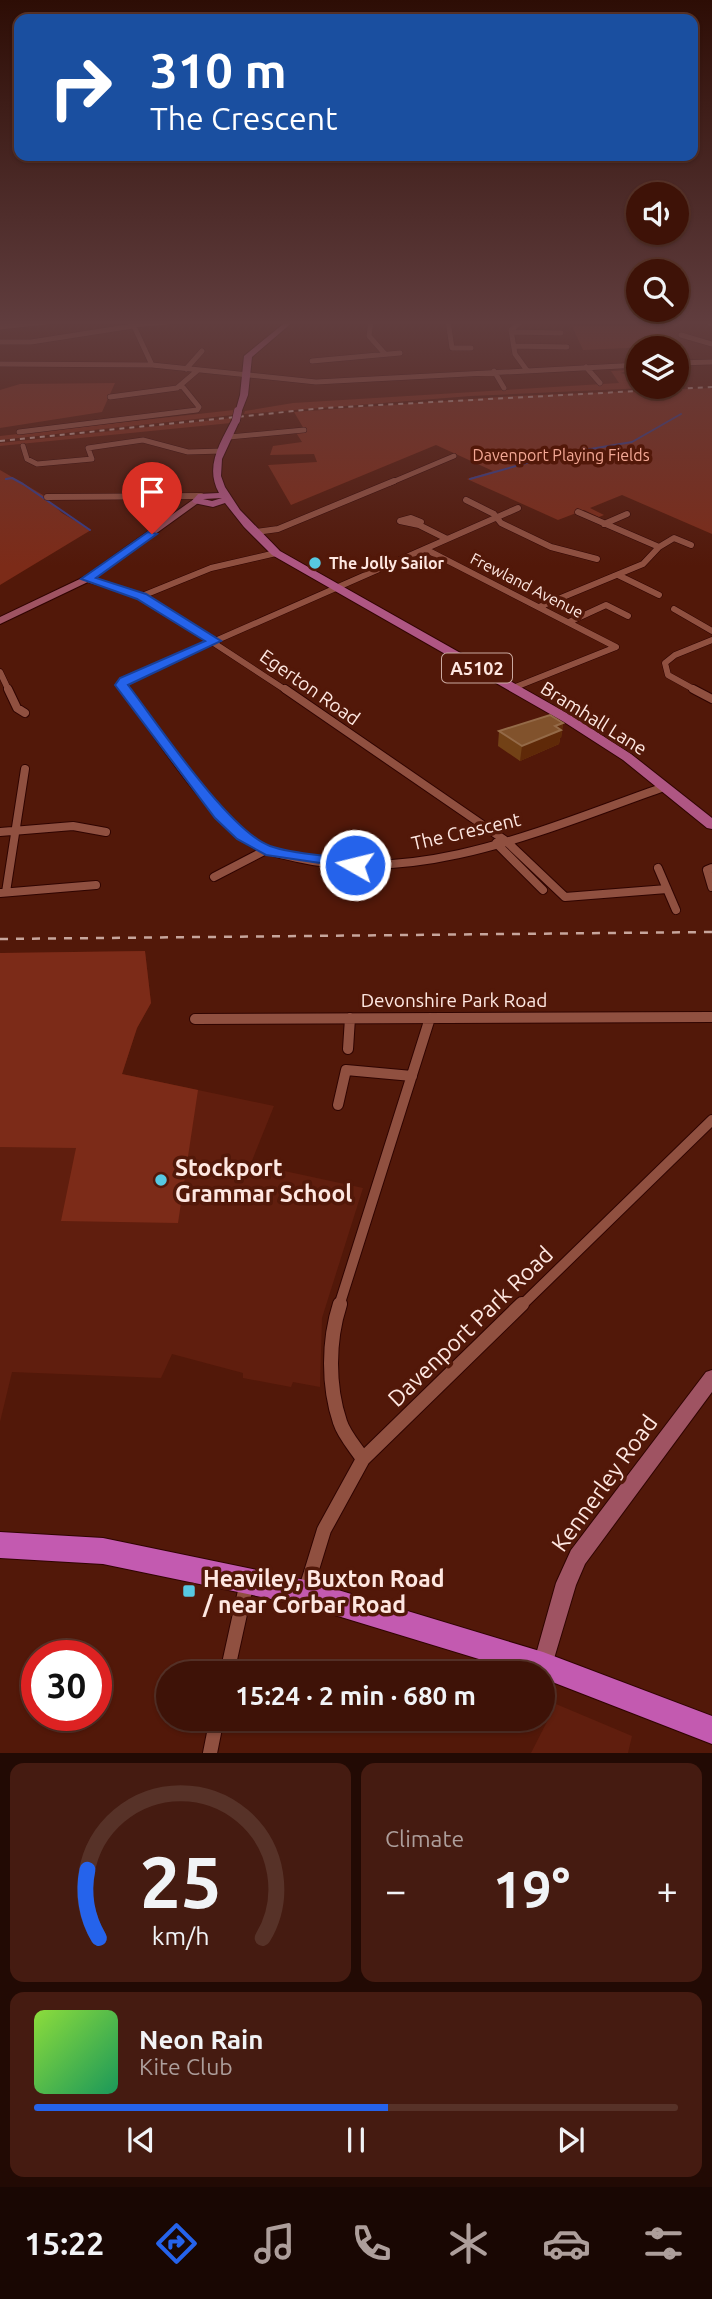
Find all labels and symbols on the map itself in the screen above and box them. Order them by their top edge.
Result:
park label: Davenport Playing Fields [472,446,650,464]
pin [122,462,182,534]
street label: Frewland Avenue [468,549,586,621]
place label: The Jolly Sailor [329,554,445,572]
marker: The Jolly Sailor [307,555,323,571]
street label: Egerton Road [256,645,364,729]
road number: A5102 [442,654,512,682]
street label: Bramhall Lane [537,677,651,759]
street label: The Crescent [409,808,523,854]
position arrow [318,828,392,902]
street label: Devonshire Park Road [361,989,547,1011]
place label: Stockport Grammar School [175,1155,352,1206]
marker: Stockport Grammar School [153,1172,169,1188]
street label: Davenport Park Road [383,1241,557,1411]
street label: Kennerley Road [546,1410,662,1556]
place label: Heaviley, Buxton Road / near Corbar Road [202,1566,445,1617]
marker: Heaviley, Buxton Road / near Corbar Road [181,1583,197,1599]
speed limit sign: 30 [21,1640,112,1731]

